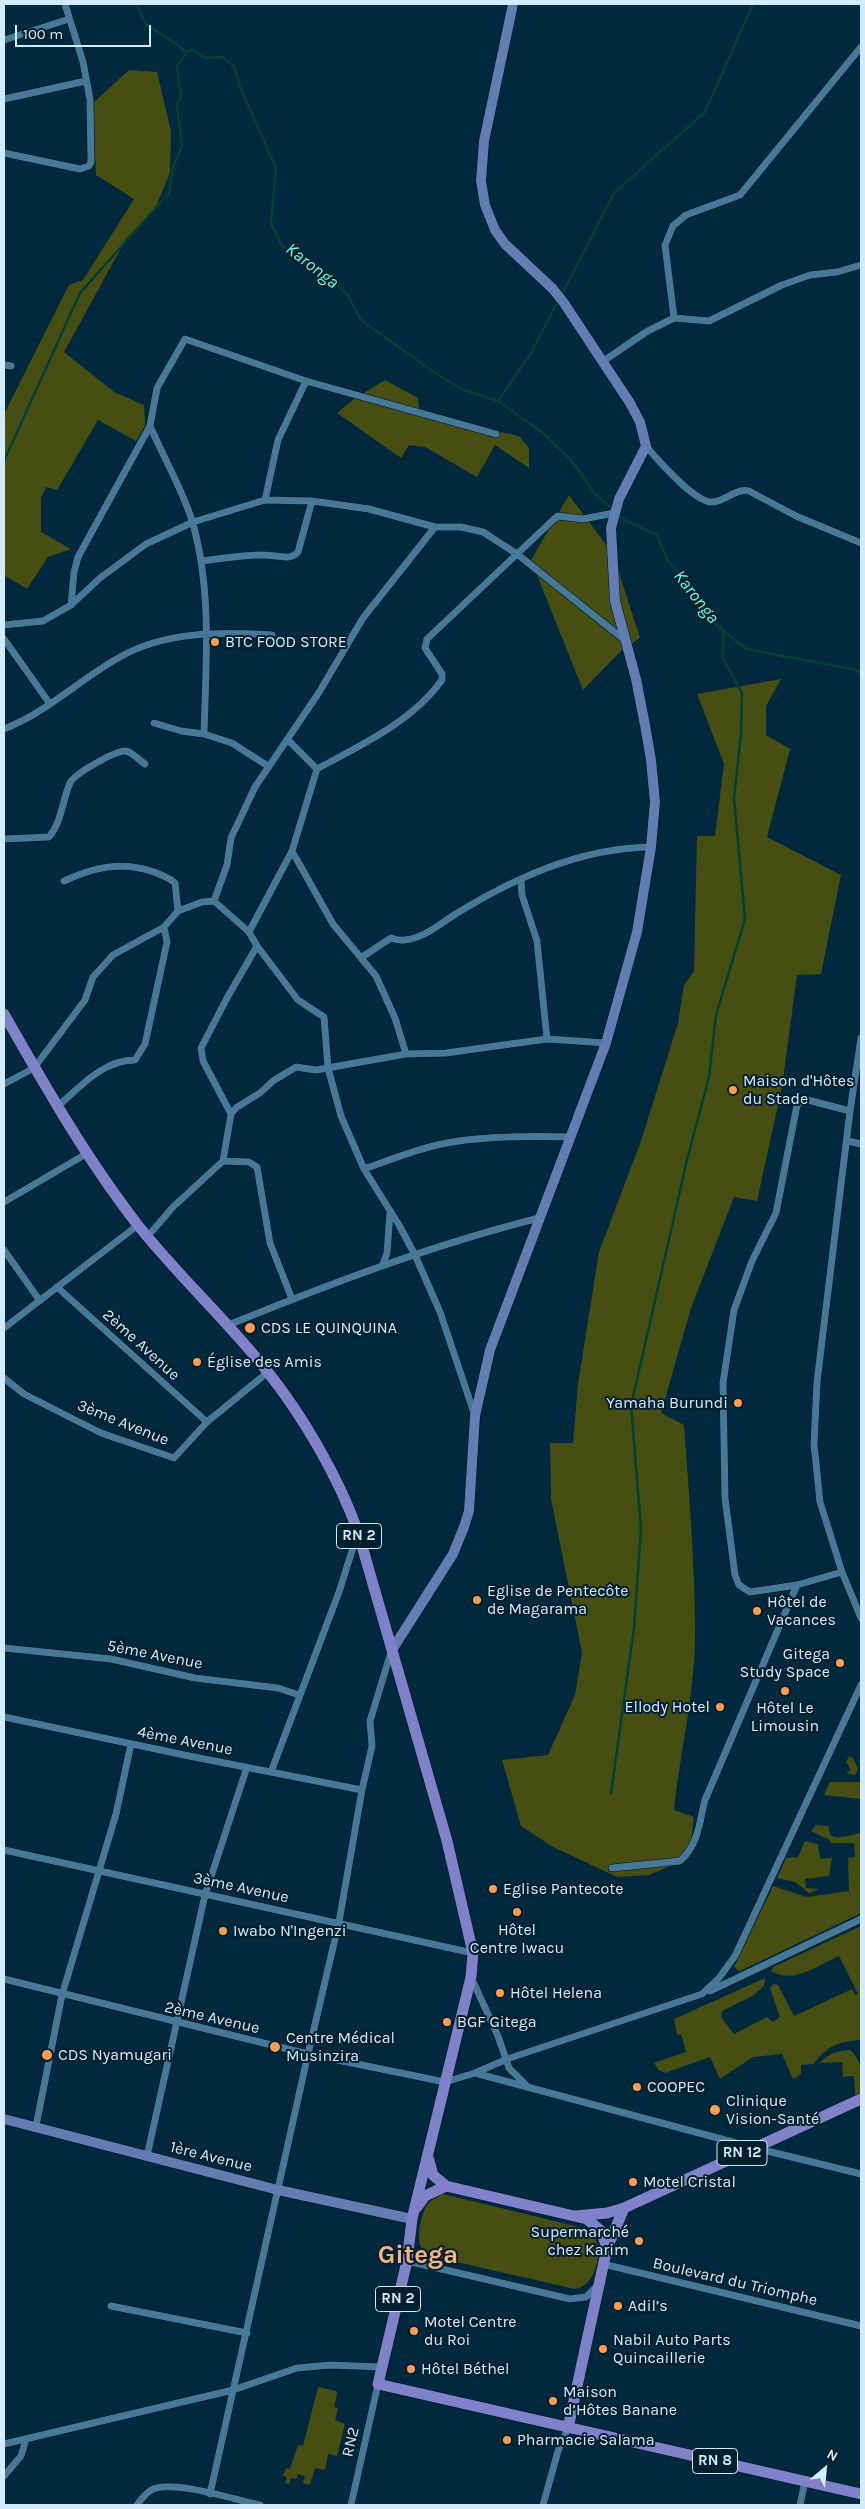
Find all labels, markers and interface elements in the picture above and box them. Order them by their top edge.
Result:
scale bar [18,15,154,47]
text: 100 m [23,25,63,43]
water label: Karonga [281,238,343,294]
water label: Karonga [668,566,724,628]
place label: BTC FOOD STORE [225,632,347,652]
marker: BTC FOOD STORE [209,636,221,648]
place label: Maison d'Hôtes du Stade [743,1071,854,1109]
marker: Maison d'Hôtes du Stade [727,1084,739,1096]
street label: 2ème Avenue [98,1305,184,1385]
place label: CDS LE QUINQUINA [261,1318,397,1338]
marker: CDS LE QUINQUINA [243,1321,257,1335]
place label: Église des Amis [207,1352,322,1372]
marker: Église des Amis [191,1356,203,1368]
place label: Yamaha Burundi [606,1393,728,1413]
street label: 3ème Avenue [74,1396,172,1450]
marker: Yamaha Burundi [732,1397,744,1409]
road number: RN 2 [336,1524,382,1548]
place label: Eglise de Pentecôte de Magarama [487,1581,628,1619]
place label: Hôtel de Vacances [767,1592,836,1630]
marker: Eglise de Pentecôte de Magarama [471,1594,483,1606]
marker: Hôtel de Vacances [751,1605,763,1617]
street label: 5ème Avenue [106,1636,204,1674]
place label: Gitega Study Space [740,1644,830,1682]
marker: Gitega Study Space [834,1657,846,1669]
marker: Hôtel Le Limousin [779,1685,791,1697]
place label: Ellody Hotel [624,1697,710,1717]
place label: Hôtel Le Limousin [751,1698,819,1736]
marker: Ellody Hotel [714,1701,726,1713]
street label: 4ème Avenue [136,1722,234,1760]
street label: 3ème Avenue [191,1868,291,1908]
place label: Eglise Pantecote [503,1879,623,1899]
marker: Eglise Pantecote [487,1883,499,1895]
marker: Hôtel Centre Iwacu [511,1906,523,1918]
place label: Hôtel Centre Iwacu [470,1920,564,1958]
place label: Iwabo N'Ingenzi [233,1921,346,1941]
marker: Iwabo N'Ingenzi [217,1925,229,1937]
place label: Hôtel Helena [510,1983,602,2003]
marker: Hôtel Helena [494,1987,506,1999]
street label: 2ème Avenue [163,1998,261,2038]
place label: BGF Gitega [457,2012,537,2032]
marker: BGF Gitega [441,2016,453,2028]
place label: Centre Médical Musinzira [286,2028,395,2066]
marker: Centre Médical Musinzira [268,2040,282,2054]
place label: CDS Nyamugari [58,2045,172,2065]
marker: CDS Nyamugari [40,2048,54,2062]
place label: COOPEC [647,2077,705,2097]
marker: COOPEC [631,2081,643,2093]
place label: Clinique Vision-Santé [726,2091,819,2129]
marker: Clinique Vision-Santé [708,2103,722,2117]
street label: 1ère Avenue [168,2138,254,2176]
road number: RN 12 [717,2140,767,2166]
place label: Motel Cristal [643,2172,736,2192]
marker: Motel Cristal [627,2176,639,2188]
place label: Supermarché chez Karim [531,2222,629,2260]
marker: Supermarché chez Karim [633,2235,645,2247]
district label: Gitega [378,2240,458,2272]
street label: Boulevard du Triomphe [651,2254,819,2310]
road number: RN 2 [376,2286,420,2312]
place label: Adil’s [628,2296,668,2316]
marker: Adil’s [612,2300,624,2312]
place label: Motel Centre du Roi [424,2312,517,2350]
marker: Motel Centre du Roi [408,2325,420,2337]
place label: Nabil Auto Parts Quincaillerie [613,2330,731,2368]
marker: Nabil Auto Parts Quincaillerie [597,2343,609,2355]
place label: Hôtel Béthel [421,2359,509,2379]
marker: Hôtel Béthel [405,2363,417,2375]
place label: Maison d’Hôtes Banane [563,2382,677,2420]
marker: Maison d’Hôtes Banane [547,2395,559,2407]
street label: RN2 [338,2425,364,2459]
place label: Pharmacie Salama [517,2430,654,2450]
marker: Pharmacie Salama [501,2434,513,2446]
north arrow [800,2444,850,2494]
text: N [824,2445,841,2465]
road number: RN 8 [692,2448,738,2474]

